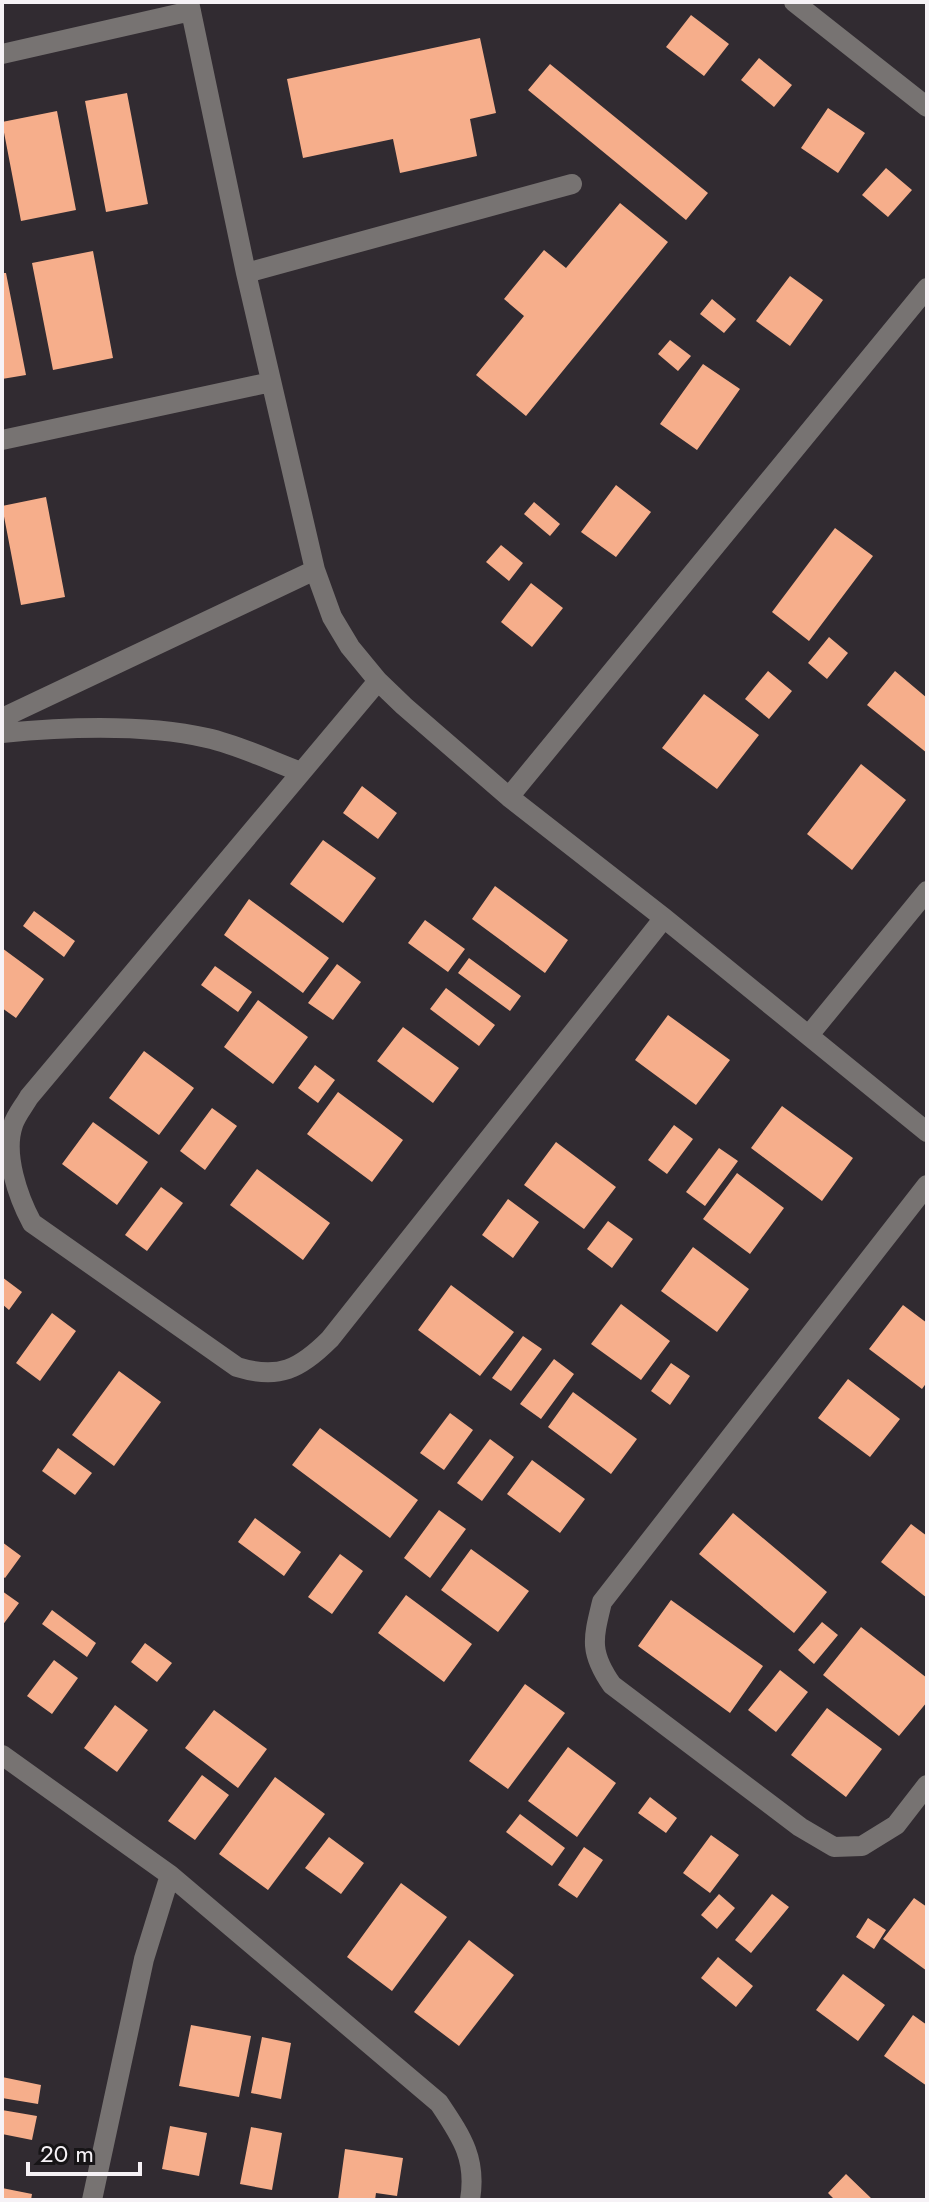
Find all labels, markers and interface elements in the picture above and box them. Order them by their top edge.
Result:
scale bar [28,2126,140,2176]
text: 20 m [40,2136,94,2171]

